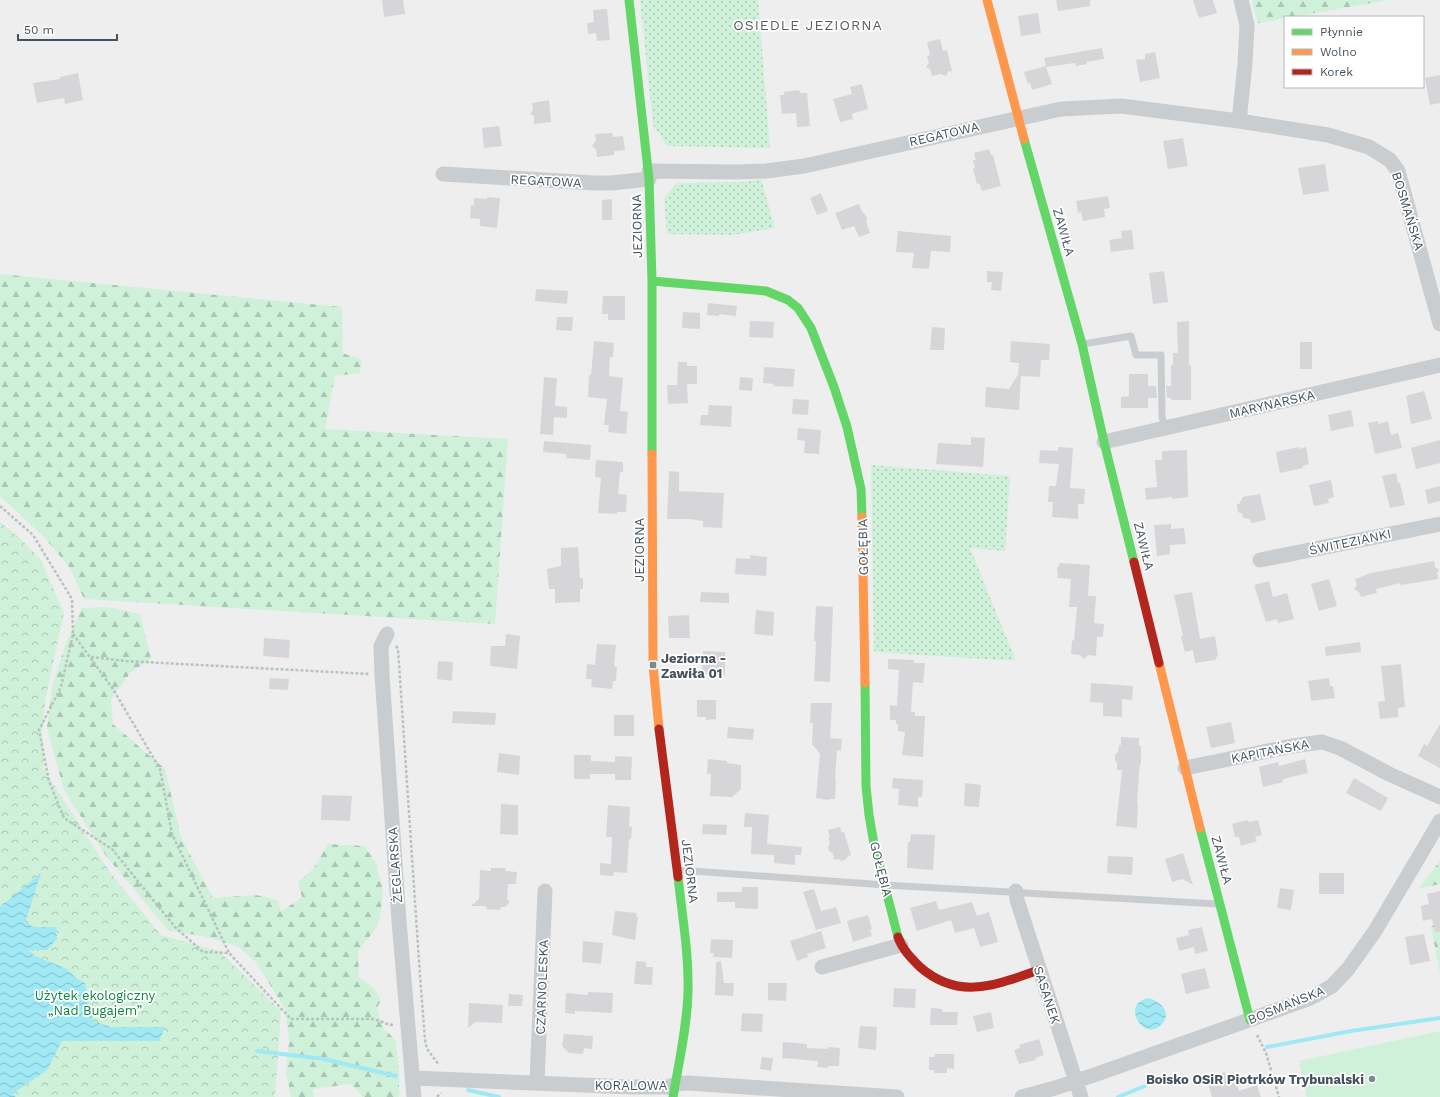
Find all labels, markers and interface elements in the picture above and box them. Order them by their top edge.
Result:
scale bar [18,16,117,42]
legend [1284,16,1424,88]
district label: OSIEDLE JEZIORNA [733,17,883,33]
text: 50 m [24,23,54,37]
text: Płynnie [1320,25,1363,39]
text: Wolno [1320,45,1357,59]
text: Korek [1320,65,1353,79]
street label: REGATOWA [908,119,981,149]
street label: BOSMAŃSKA [1389,170,1428,252]
street label: REGATOWA [510,172,582,190]
street label: JEZIORNA [629,193,645,258]
street label: ZAWIŁA [1050,206,1078,258]
street label: MARYNARSKA [1228,387,1317,421]
street label: JEZIORNA [632,517,647,582]
street label: GOŁĘBIA [855,518,871,575]
street label: ZAWIŁA [1131,520,1157,572]
street label: ŚWITEZIANKI [1308,525,1392,558]
place label: Jeziorna - Zawiła 01 [661,651,726,681]
marker: Jeziorna - Zawiła 01 [648,660,658,670]
street label: KAPITAŃSKA [1230,735,1311,766]
street label: ŻEGLARSKA [385,826,405,904]
street label: ZAWIŁA [1208,834,1236,886]
street label: JEZIORNA [679,838,701,904]
street label: GOŁĘBIA [867,840,895,899]
street label: CZARNOLESKA [533,939,551,1035]
street label: SASANEK [1031,964,1064,1026]
street label: BOSMAŃSKA [1245,982,1327,1027]
park label: Użytek ekologiczny „Nad Bugajem” [35,988,156,1018]
place label: Boisko OSiR Piotrków Trybunalski [1146,1072,1364,1087]
marker: Boisko OSiR Piotrków Trybunalski [1367,1074,1377,1084]
street label: KORALOWA [595,1078,668,1093]

